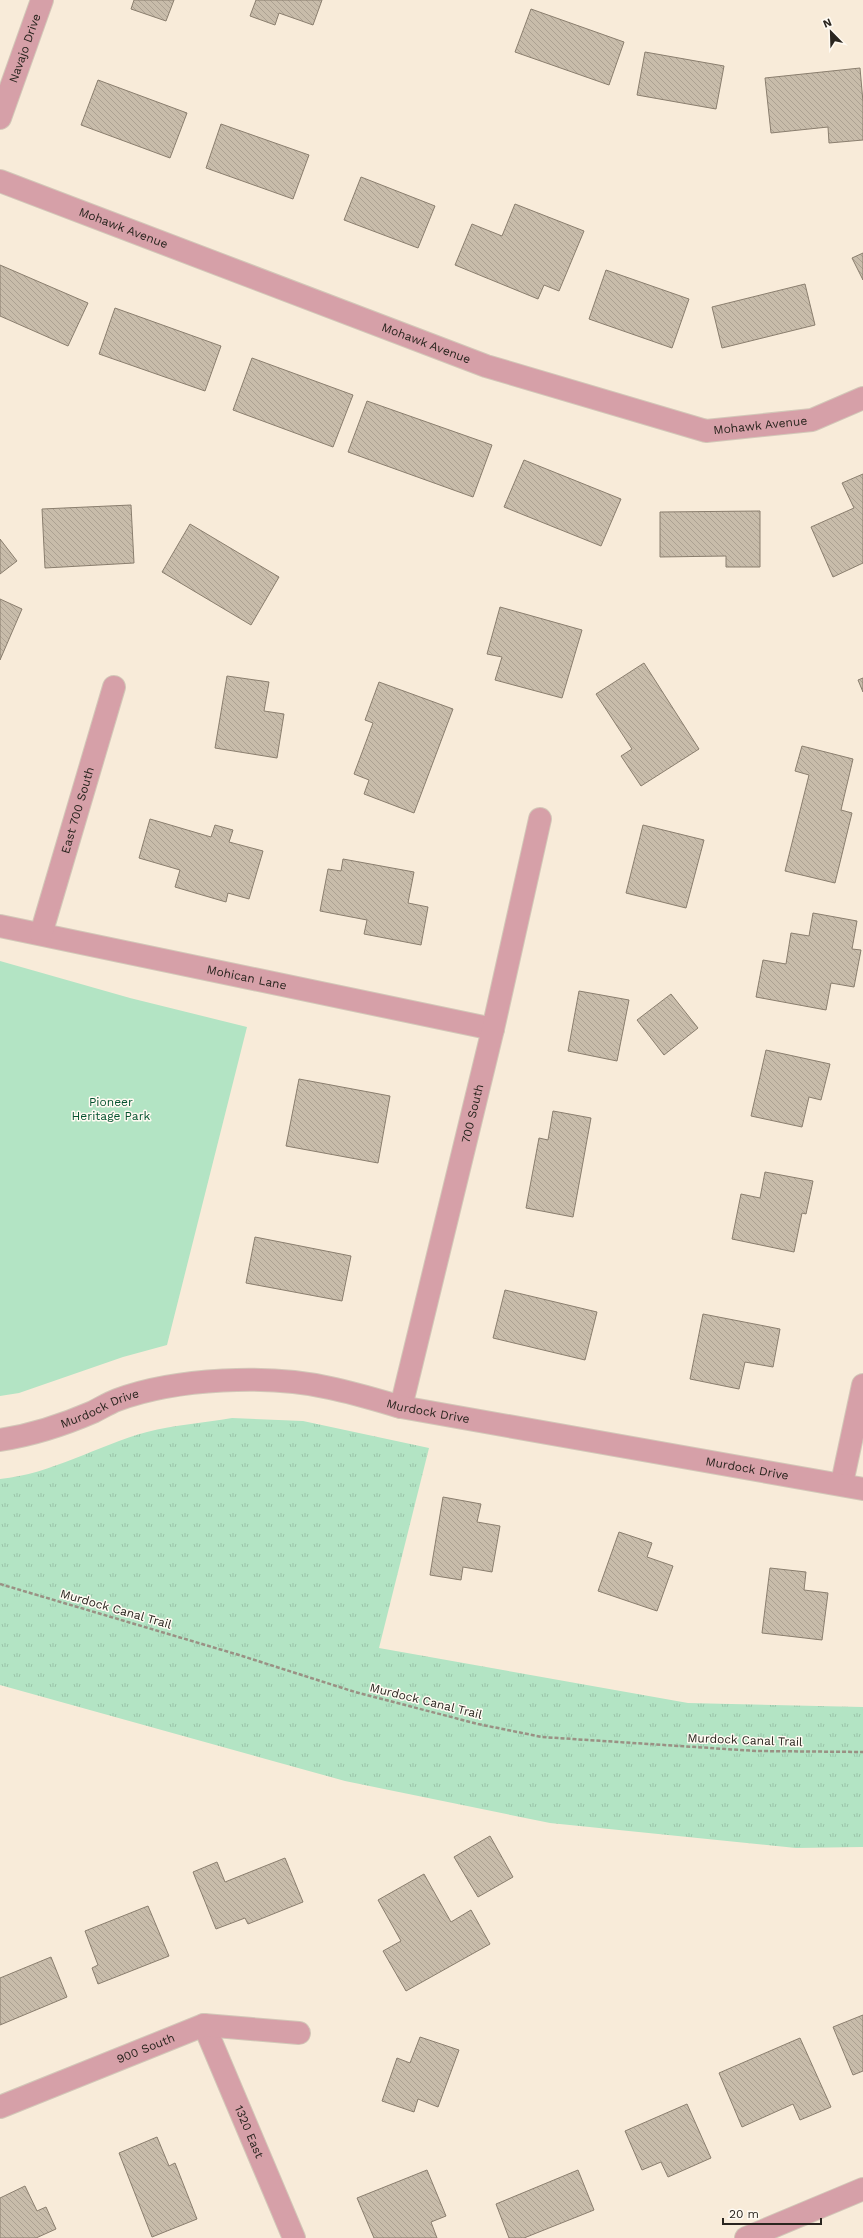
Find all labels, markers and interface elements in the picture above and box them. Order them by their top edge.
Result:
street label: Navajo Drive [6,12,44,85]
north arrow [811,12,851,52]
text: N [821,16,834,31]
street label: Mohawk Avenue [77,205,170,251]
street label: Mohawk Avenue [380,320,473,367]
street label: Mohawk Avenue [713,414,808,437]
street label: East 700 South [58,765,97,855]
street label: Mohican Lane [205,962,288,993]
street label: 700 South [458,1083,486,1145]
park label: Pioneer Heritage Park [72,1095,151,1123]
street label: Murdock Drive [58,1386,141,1431]
street label: Murdock Drive [385,1396,471,1426]
street label: Murdock Drive [704,1454,790,1483]
street label: Murdock Canal Trail [59,1586,174,1632]
street label: Murdock Canal Trail [368,1680,484,1722]
street label: Murdock Canal Trail [687,1731,803,1749]
street label: 900 South [115,2031,177,2066]
street label: 1320 East [232,2103,267,2160]
scale bar [723,2200,821,2226]
text: 20 m [729,2207,759,2221]

